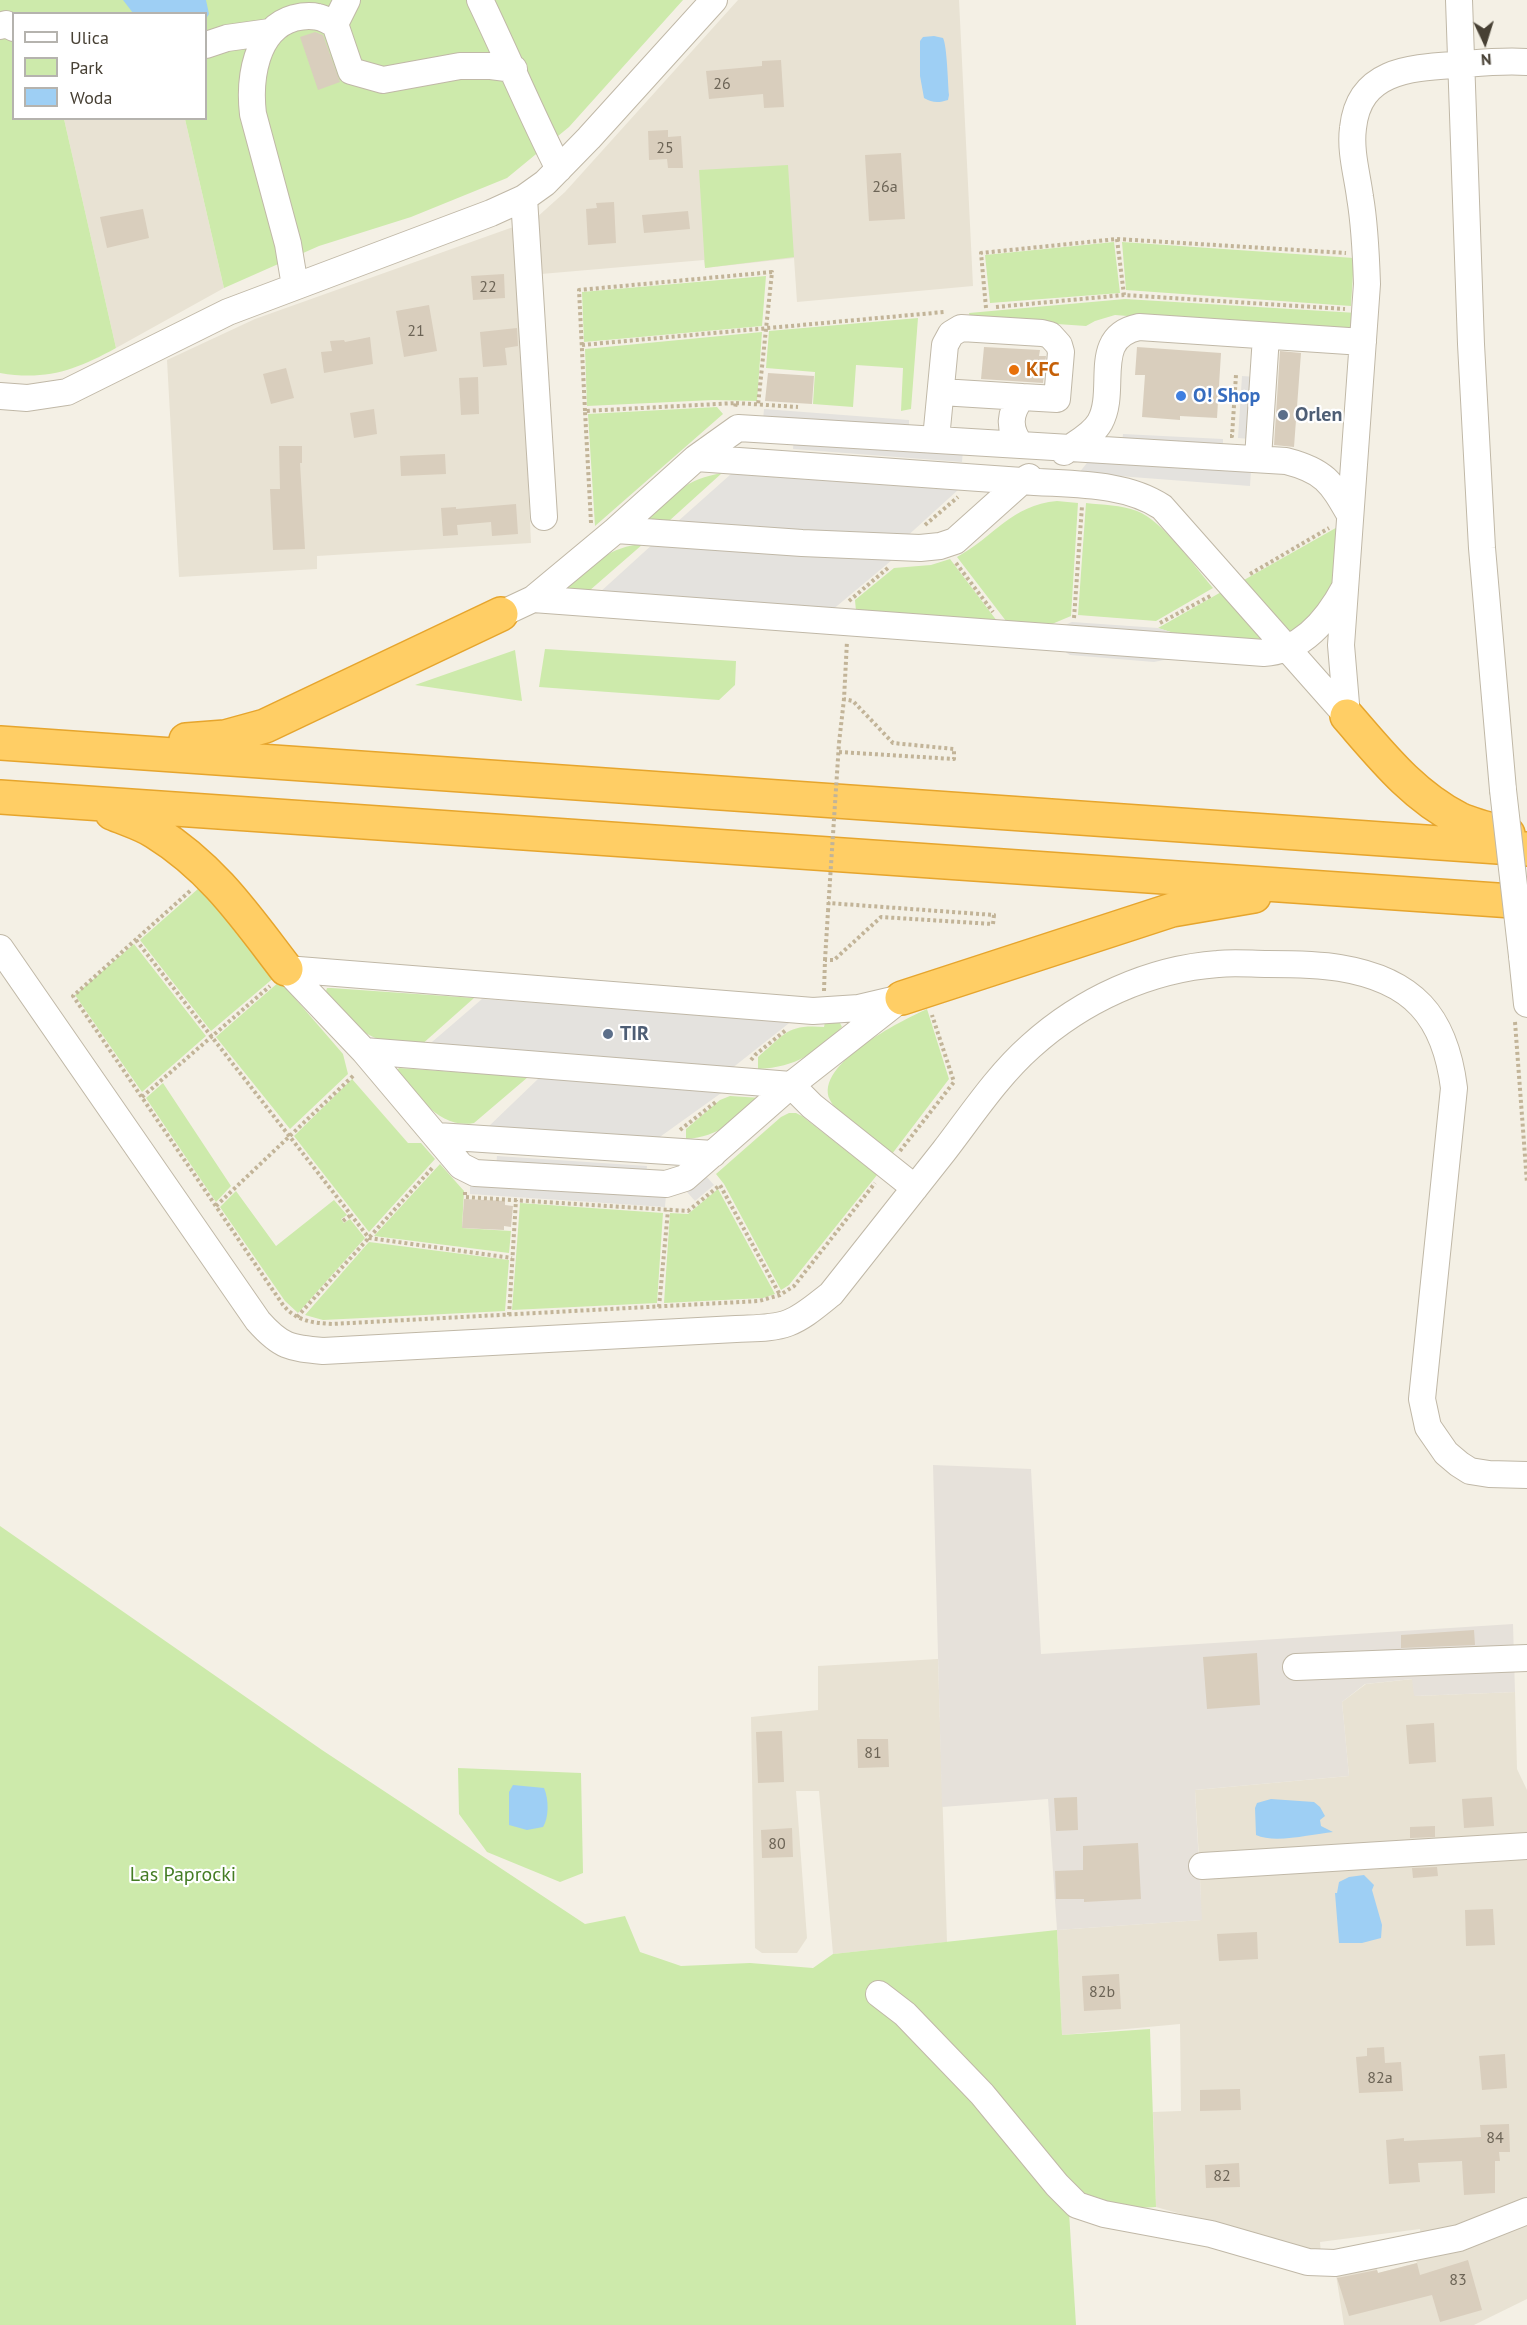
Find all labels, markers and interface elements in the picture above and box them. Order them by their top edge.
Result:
legend [12,12,207,120]
north arrow [1455,12,1515,72]
text: Ulica [70,26,109,49]
text: N [1480,50,1492,70]
text: Park [70,56,103,79]
house number: 26 [713,74,731,94]
text: Woda [70,86,112,109]
house number: 25 [656,138,674,158]
house number: 26a [872,177,898,197]
house number: 22 [479,277,497,297]
house number: 21 [407,321,425,341]
place label: KFC [1026,358,1060,382]
marker: KFC [1007,363,1021,377]
place label: O! Shop [1193,384,1260,408]
marker: O! Shop [1174,389,1188,403]
place label: Orlen [1295,403,1342,427]
marker: Orlen [1276,408,1290,422]
place label: TIR [620,1022,649,1046]
marker: TIR [601,1027,615,1041]
house number: 81 [864,1743,882,1763]
house number: 80 [768,1834,786,1854]
park label: Las Paprocki [130,1863,236,1887]
house number: 82b [1089,1982,1115,2002]
house number: 82a [1367,2068,1393,2088]
house number: 84 [1486,2128,1504,2148]
house number: 82 [1213,2166,1231,2186]
house number: 83 [1449,2270,1467,2290]

